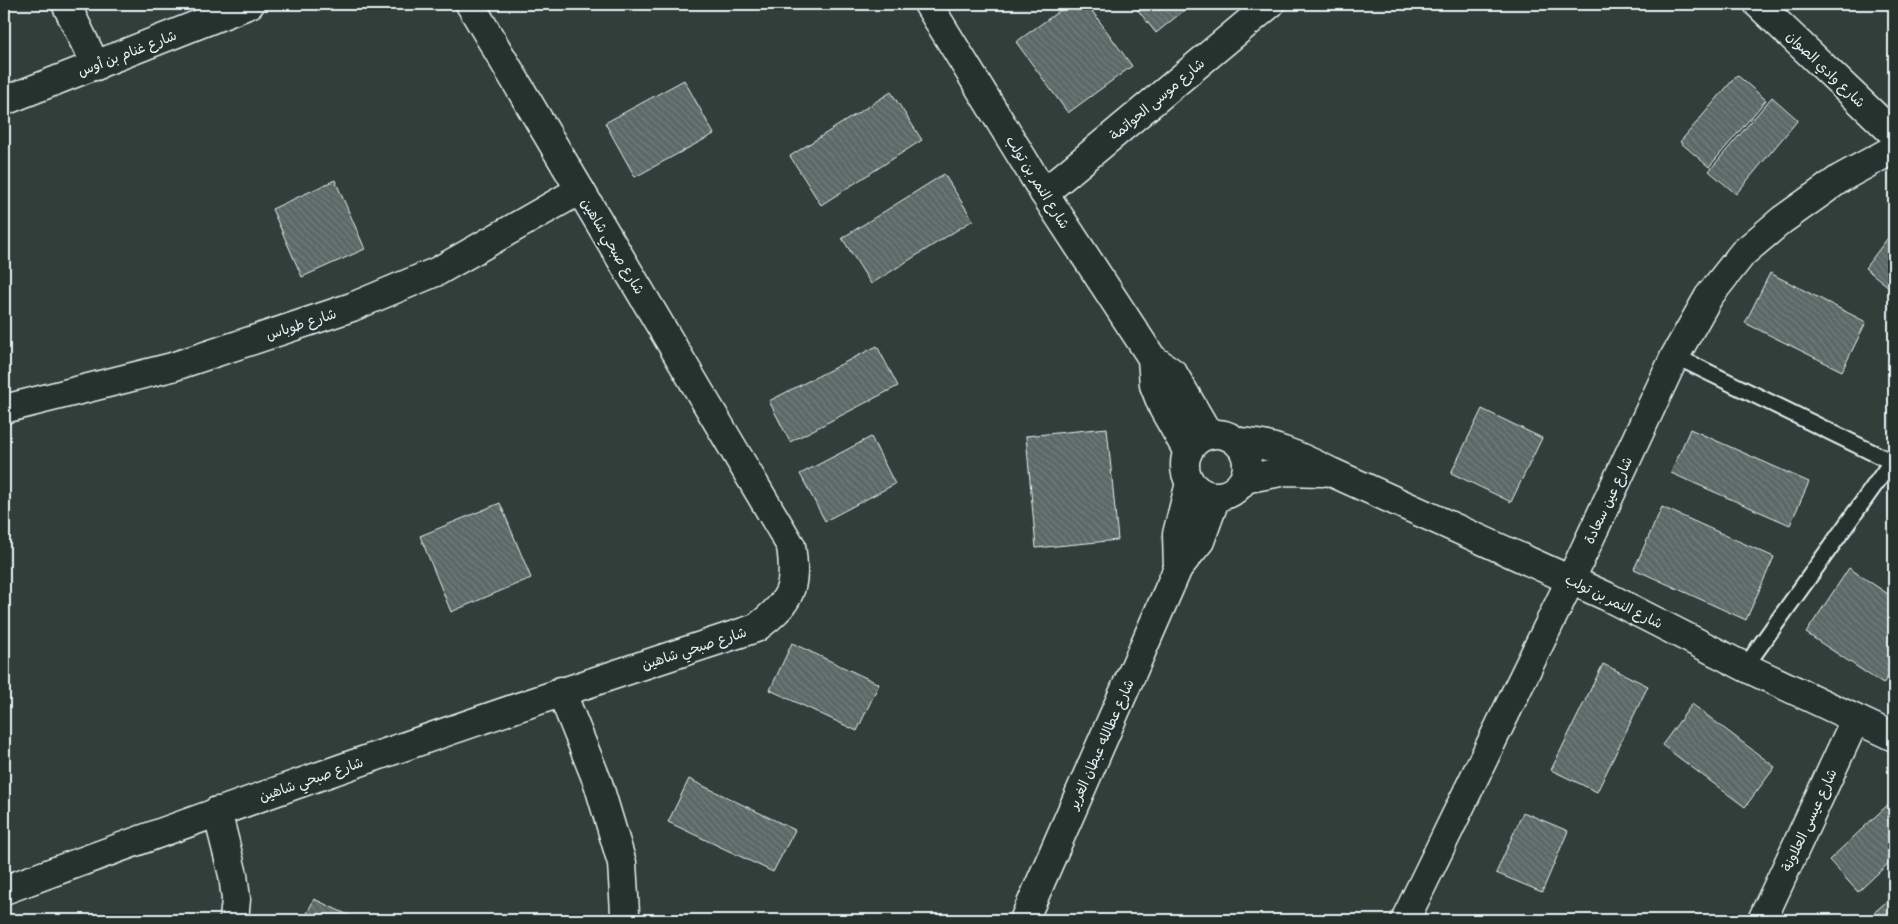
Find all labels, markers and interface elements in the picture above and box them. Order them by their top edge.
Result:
street label: شارع غنام بن أوس [75,26,180,82]
street label: شارع وادي الصوان [1781,27,1869,113]
street label: شارع موسى الحواتمة [1106,54,1209,145]
street label: شارع النمر بن تولب [1001,132,1074,232]
street label: شارع صبحي شاهين [574,195,649,299]
street label: شارع طوباس [264,304,339,345]
street label: شارع عين سعادة [1580,453,1637,547]
street label: شارع النمر بن تولب [1562,570,1666,633]
street label: شارع صبحي شاهين [639,623,750,677]
street label: شارع عطالله عبطان الغرير [1064,676,1139,813]
street label: شارع صبحي شاهين [256,753,367,809]
street label: شارع عيسى العلاونة [1777,766,1842,875]

